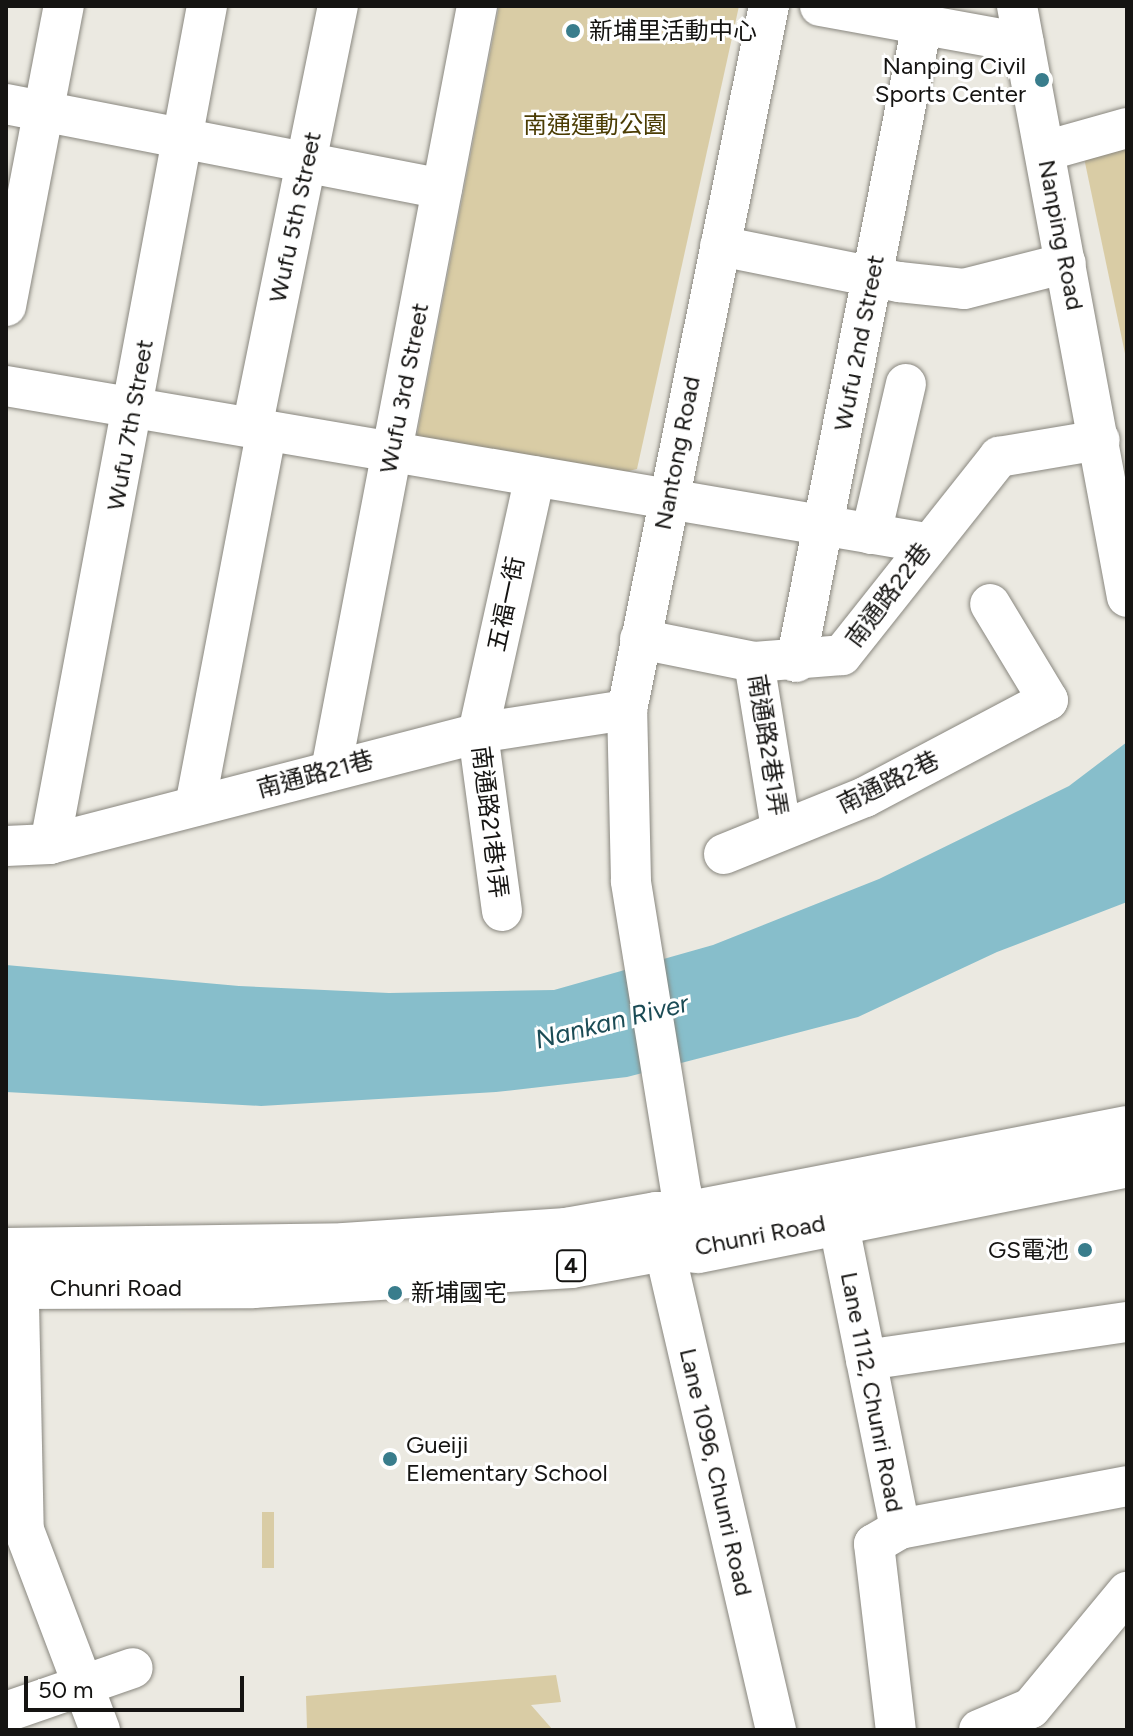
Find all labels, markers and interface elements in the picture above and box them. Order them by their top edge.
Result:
place label: 新埔里活動中心 [589,17,757,45]
marker: 新埔里活動中心 [564,22,582,40]
place label: Nanping Civil Sports Center [875,52,1026,108]
marker: Nanping Civil Sports Center [1033,71,1051,89]
park label: 南通運動公園 [523,111,667,139]
street label: Wufu 5th Street [263,129,327,305]
street label: Nanping Road [1032,157,1090,313]
street label: Wufu 2nd Street [828,253,890,433]
street label: Wufu 3rd Street [373,300,435,476]
street label: Wufu 7th Street [101,337,159,513]
street label: Nantong Road [648,374,706,532]
street label: 南通路22巷 [840,537,936,653]
street label: 五福一街 [482,554,530,654]
street label: 南通路2巷1弄 [743,672,793,818]
street label: 南通路21巷1弄 [466,744,514,900]
street label: 南通路21巷 [254,745,376,803]
street label: 南通路2巷 [833,745,943,819]
water label: Nankan River [532,988,692,1056]
street label: Chunri Road [692,1208,828,1262]
place label: GS電池 [988,1236,1069,1264]
marker: GS電池 [1076,1241,1094,1259]
road number: 4 [555,1248,587,1284]
street label: Lane 1112, Chunri Road [835,1270,909,1514]
street label: Chunri Road [50,1274,182,1302]
place label: 新埔國宅 [411,1279,507,1307]
marker: 新埔國宅 [386,1284,404,1302]
street label: Lane 1096, Chunri Road [673,1345,759,1599]
place label: Gueiji Elementary School [406,1431,608,1487]
marker: Gueiji Elementary School [381,1450,399,1468]
scale bar [28,1660,248,1710]
text: 50 m [38,1675,94,1704]

